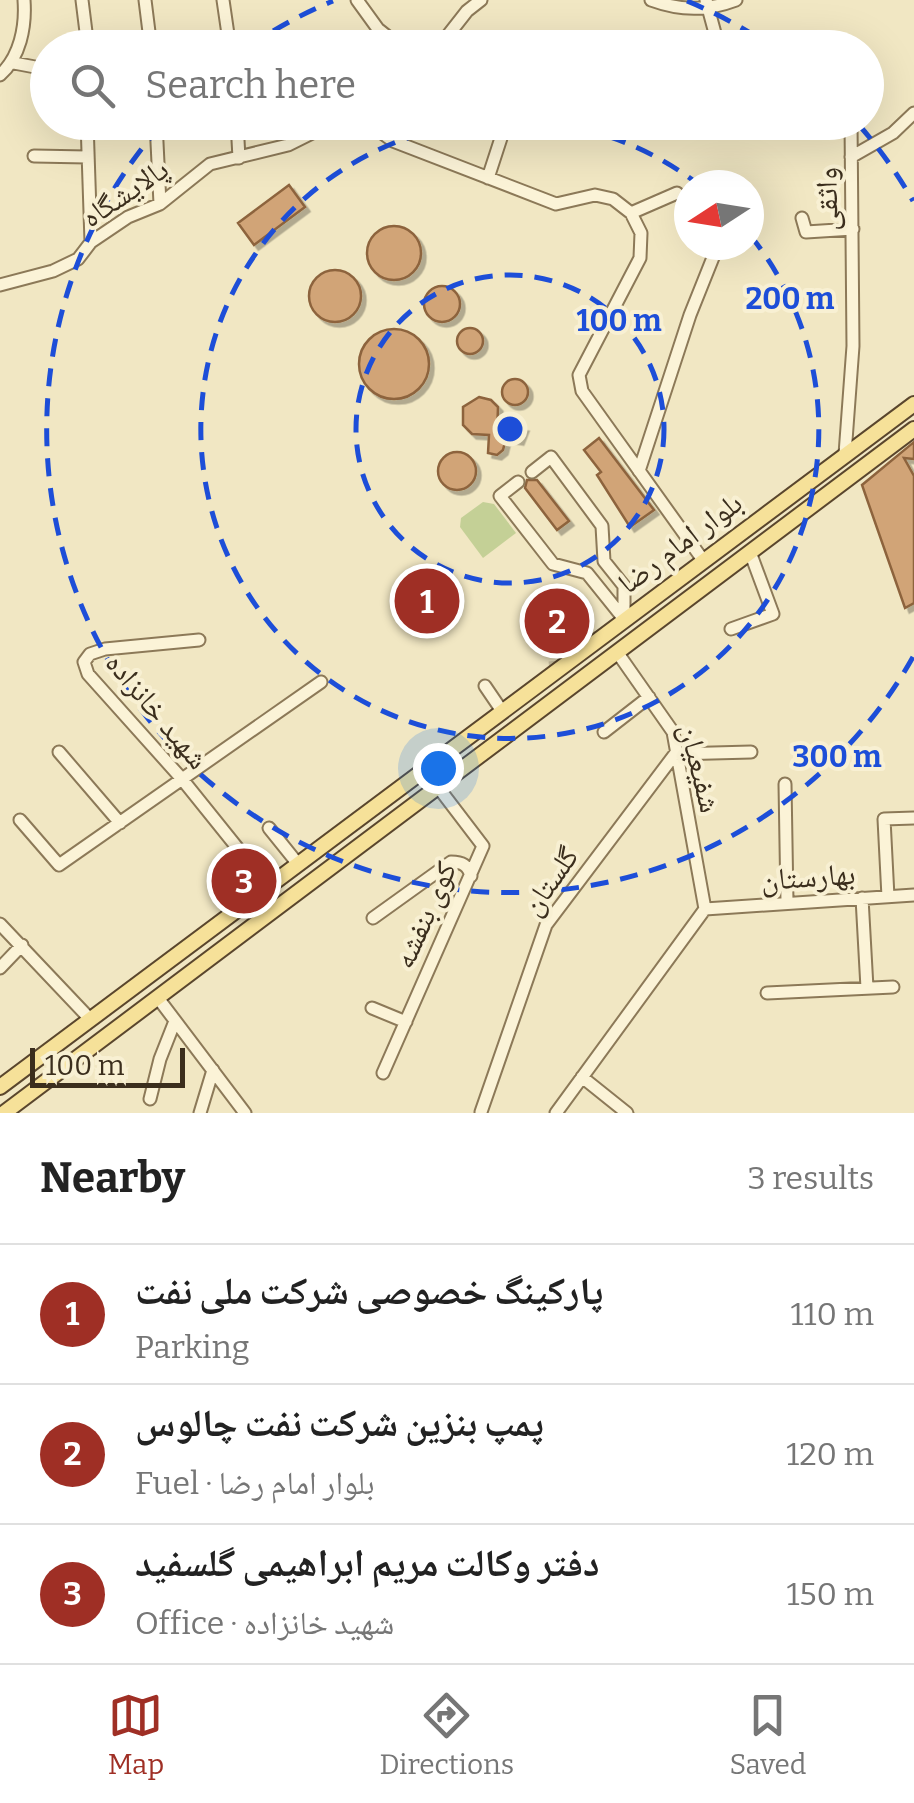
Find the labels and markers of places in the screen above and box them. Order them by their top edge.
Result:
centre of rings [492,411,528,447]
pin: 1 [394,564,460,638]
pin: 2 [524,584,590,658]
pin: 3 [212,844,276,918]

